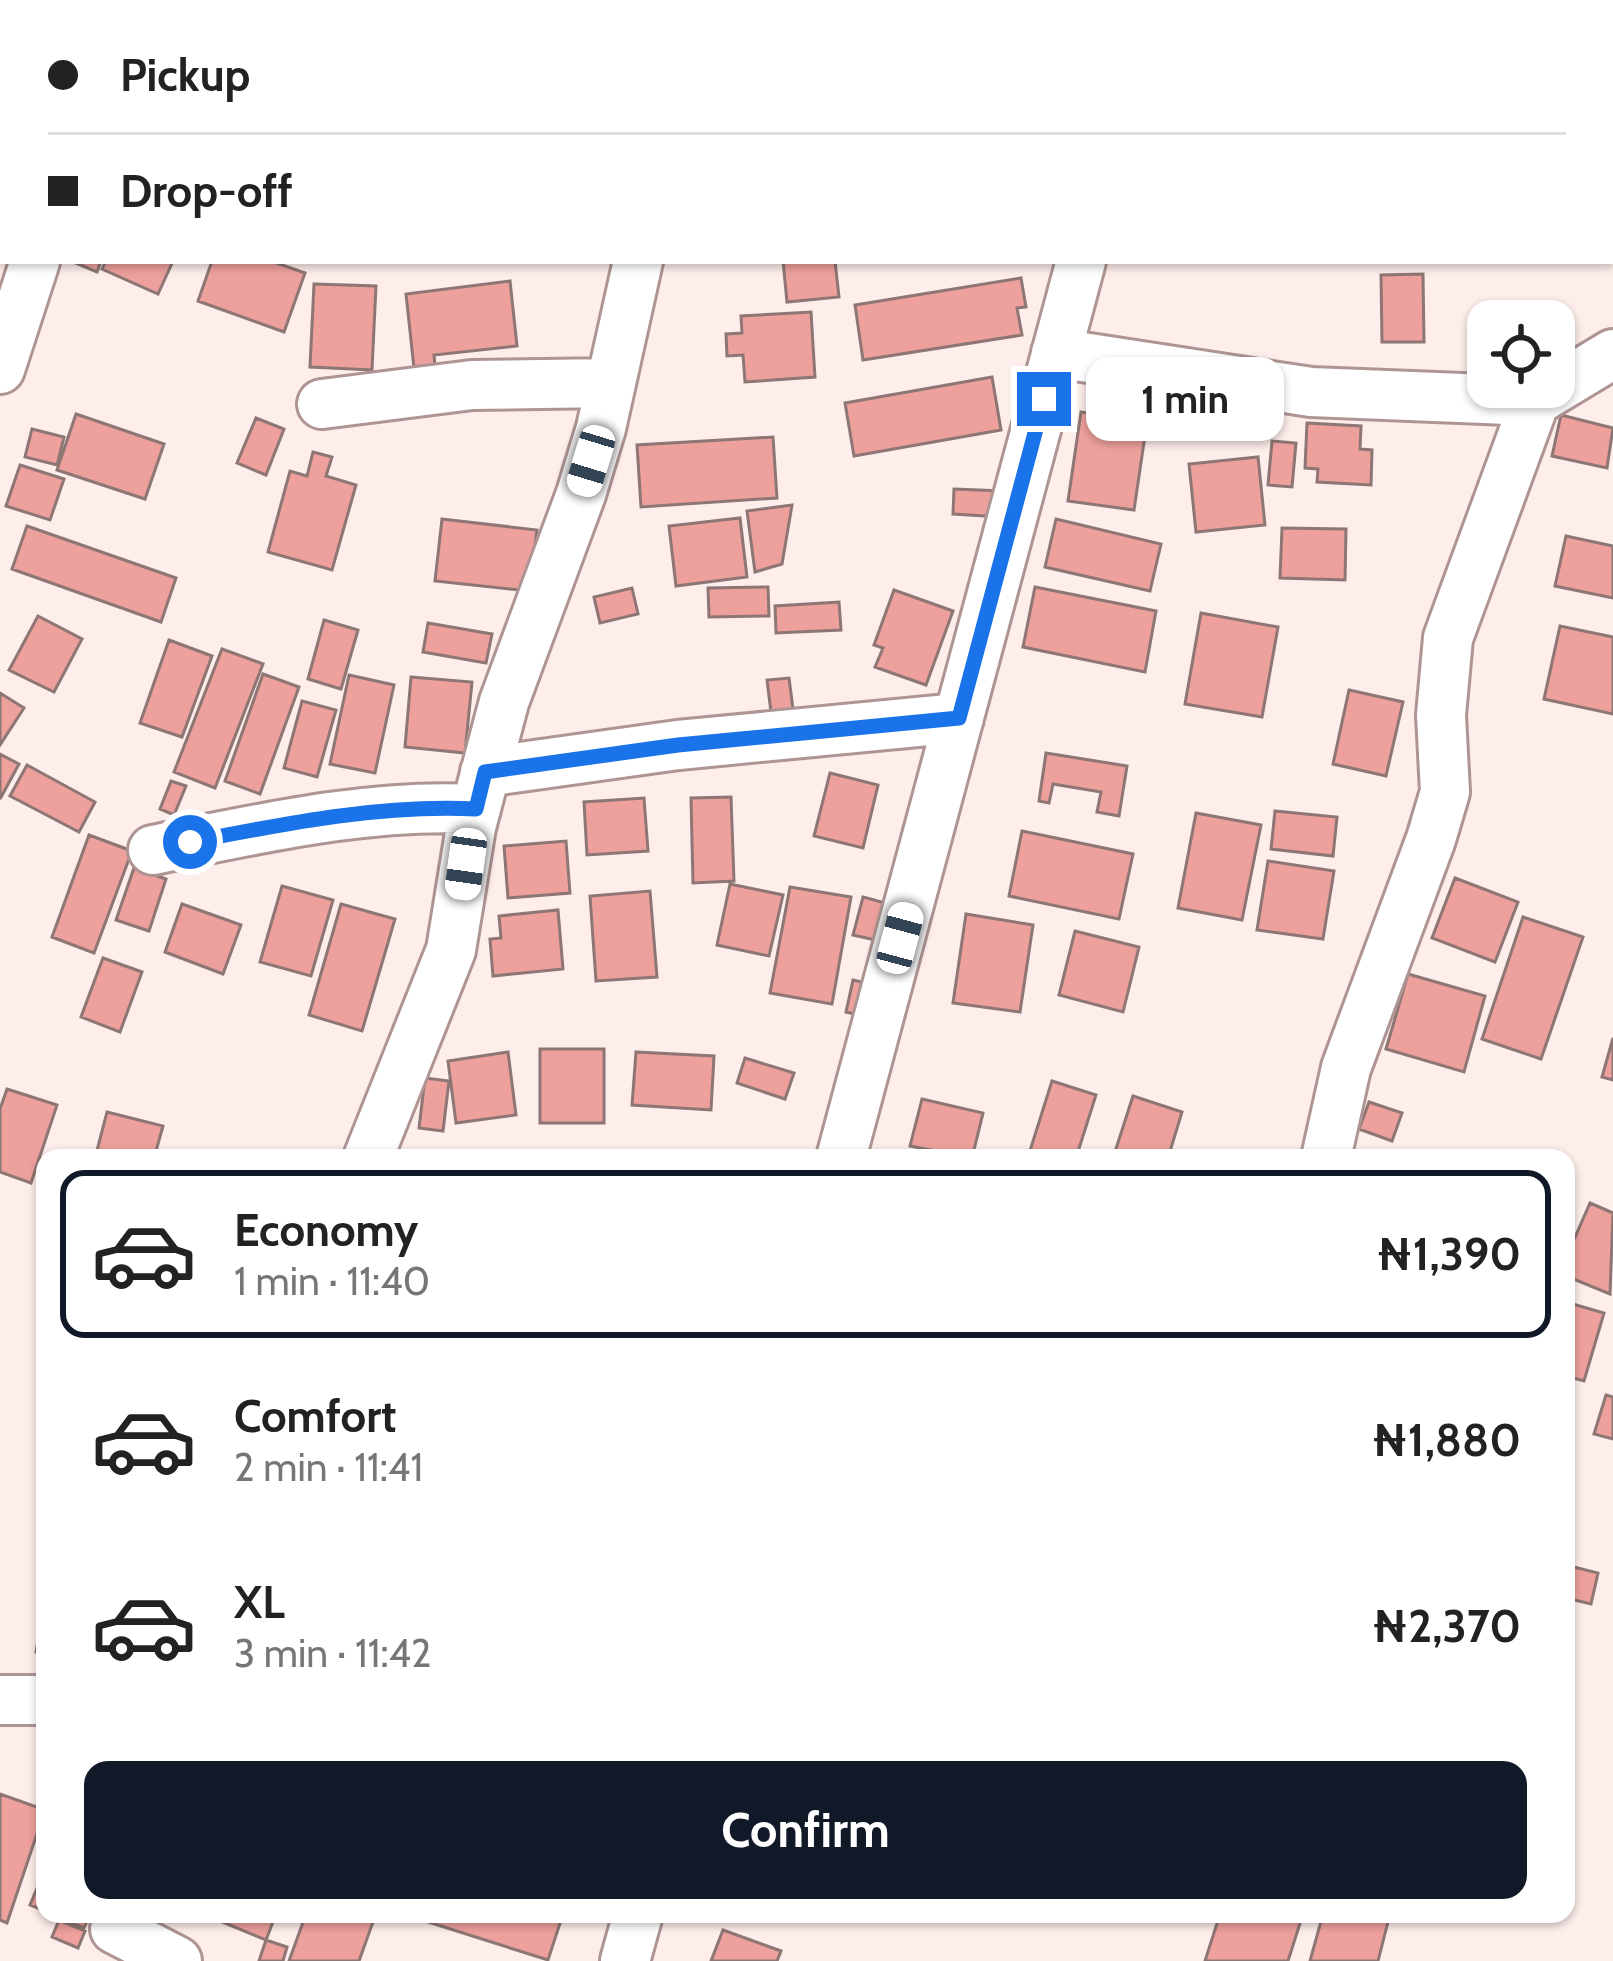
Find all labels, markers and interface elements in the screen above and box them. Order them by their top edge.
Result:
text: Pickup [120,48,250,102]
text: Drop-off [120,164,293,218]
map controls [1467,300,1575,408]
button: locate [1467,300,1575,408]
callout: 1 min [1086,357,1284,441]
route end [1017,372,1071,426]
text: 1 min [1141,375,1229,423]
car [563,421,619,501]
route start [163,815,217,869]
car [443,826,489,902]
car [873,899,927,977]
icon: car [90,1200,198,1308]
text: Economy [234,1203,418,1257]
text: ₦1,390 [1376,1227,1521,1281]
text: 1 min · 11:40 [234,1257,430,1305]
icon: car [90,1386,198,1494]
text: Comfort [234,1389,397,1443]
text: ₦1,880 [1372,1413,1521,1467]
text: 2 min · 11:41 [234,1443,423,1491]
icon: car [90,1572,198,1680]
text: XL [234,1575,285,1629]
text: ₦2,370 [1372,1599,1521,1653]
text: 3 min · 11:42 [234,1629,432,1677]
button: Confirm [84,1761,1527,1899]

